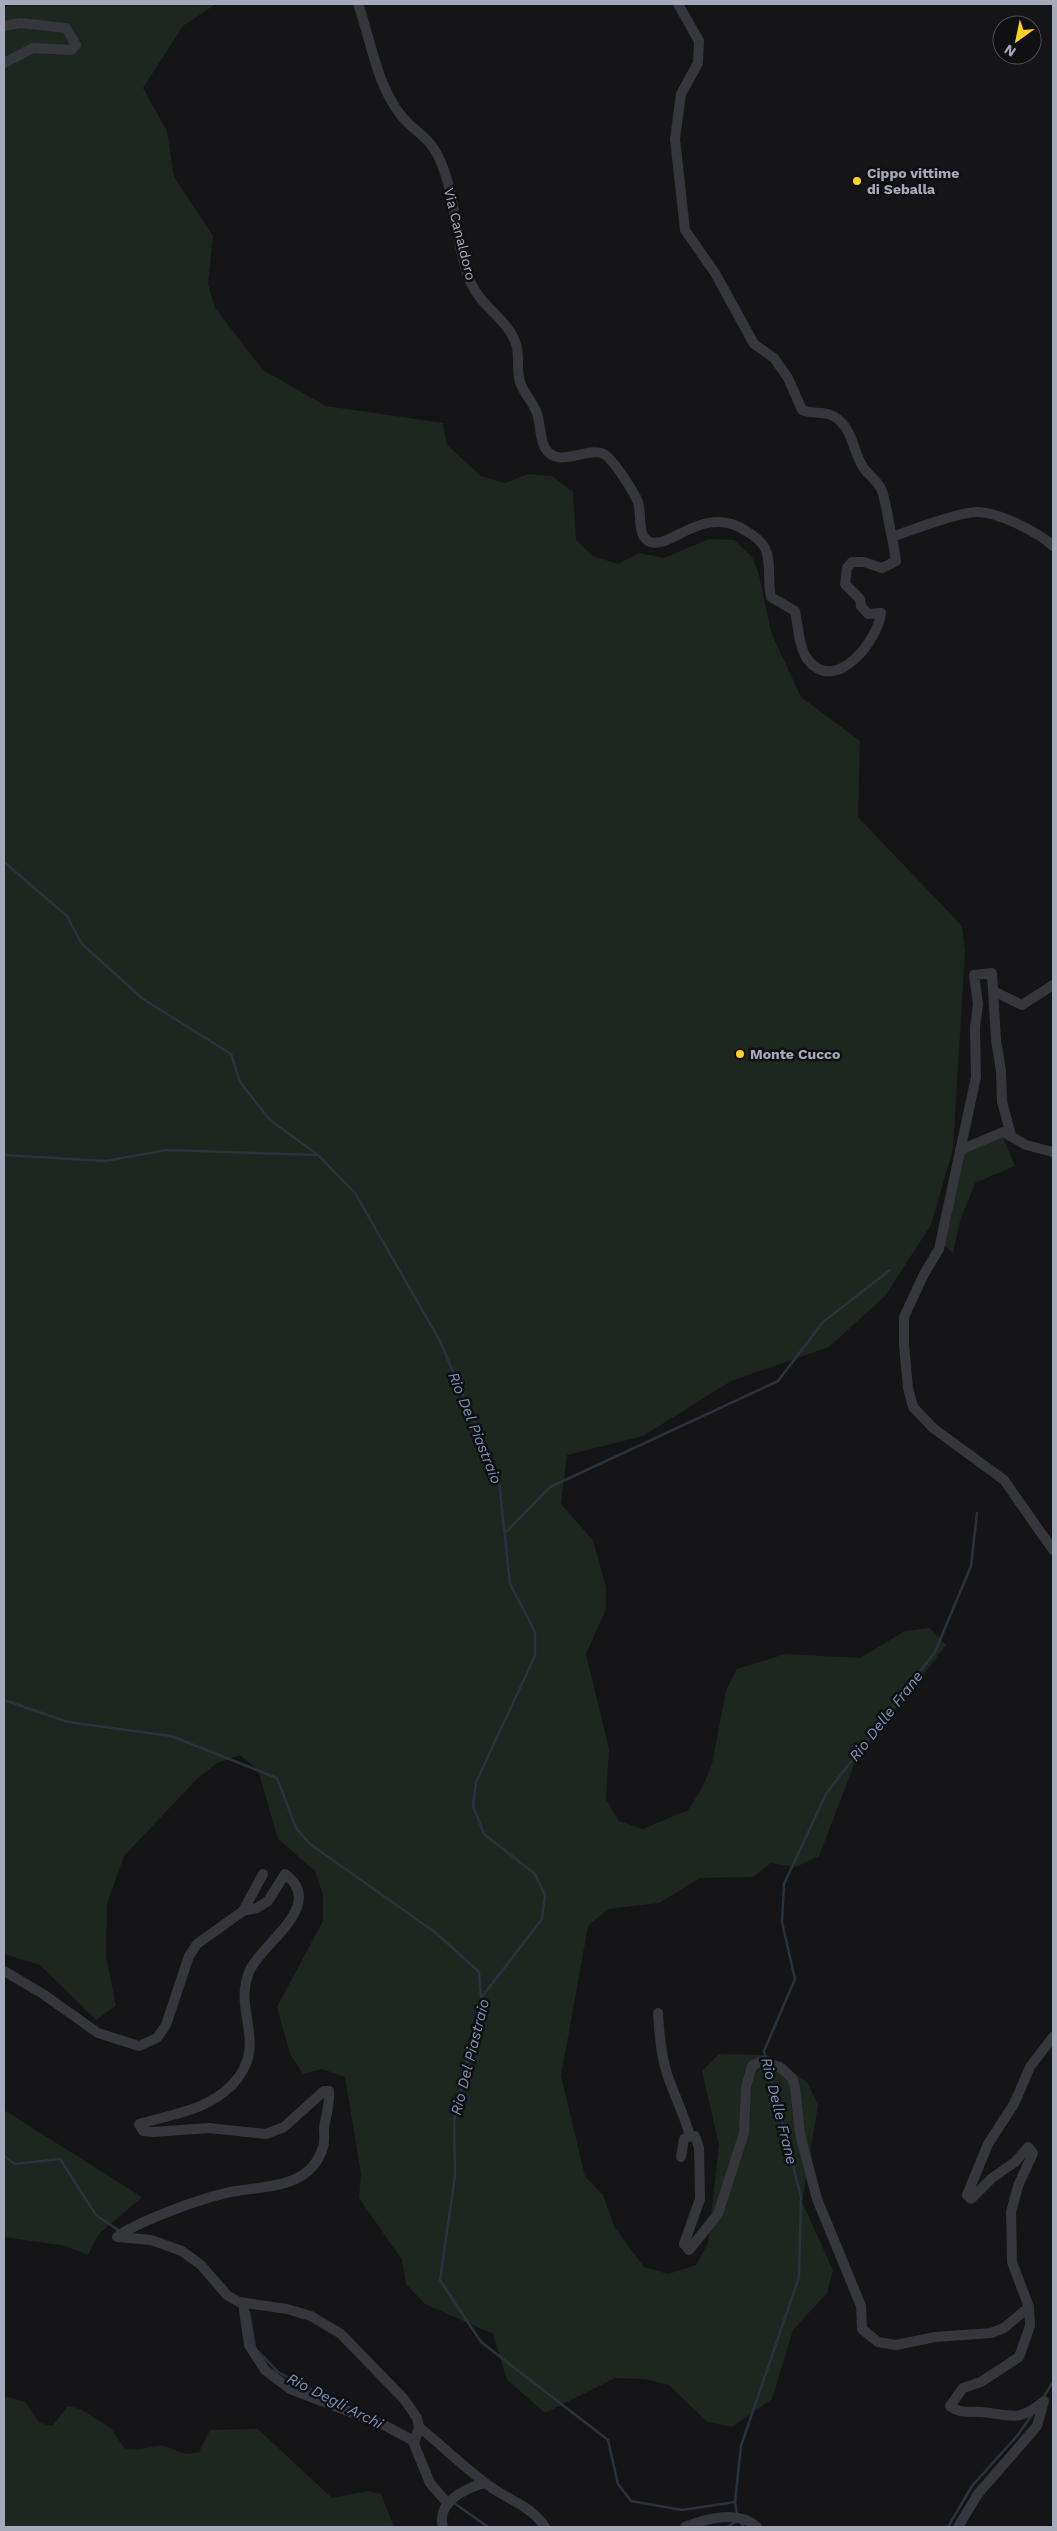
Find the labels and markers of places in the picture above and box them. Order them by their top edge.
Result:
place label: Cippo vittime di Seballa [867,165,959,197]
marker: Cippo vittime di Seballa [851,175,863,187]
place label: Monte Cucco [750,1046,840,1062]
marker: Monte Cucco [734,1048,746,1060]

